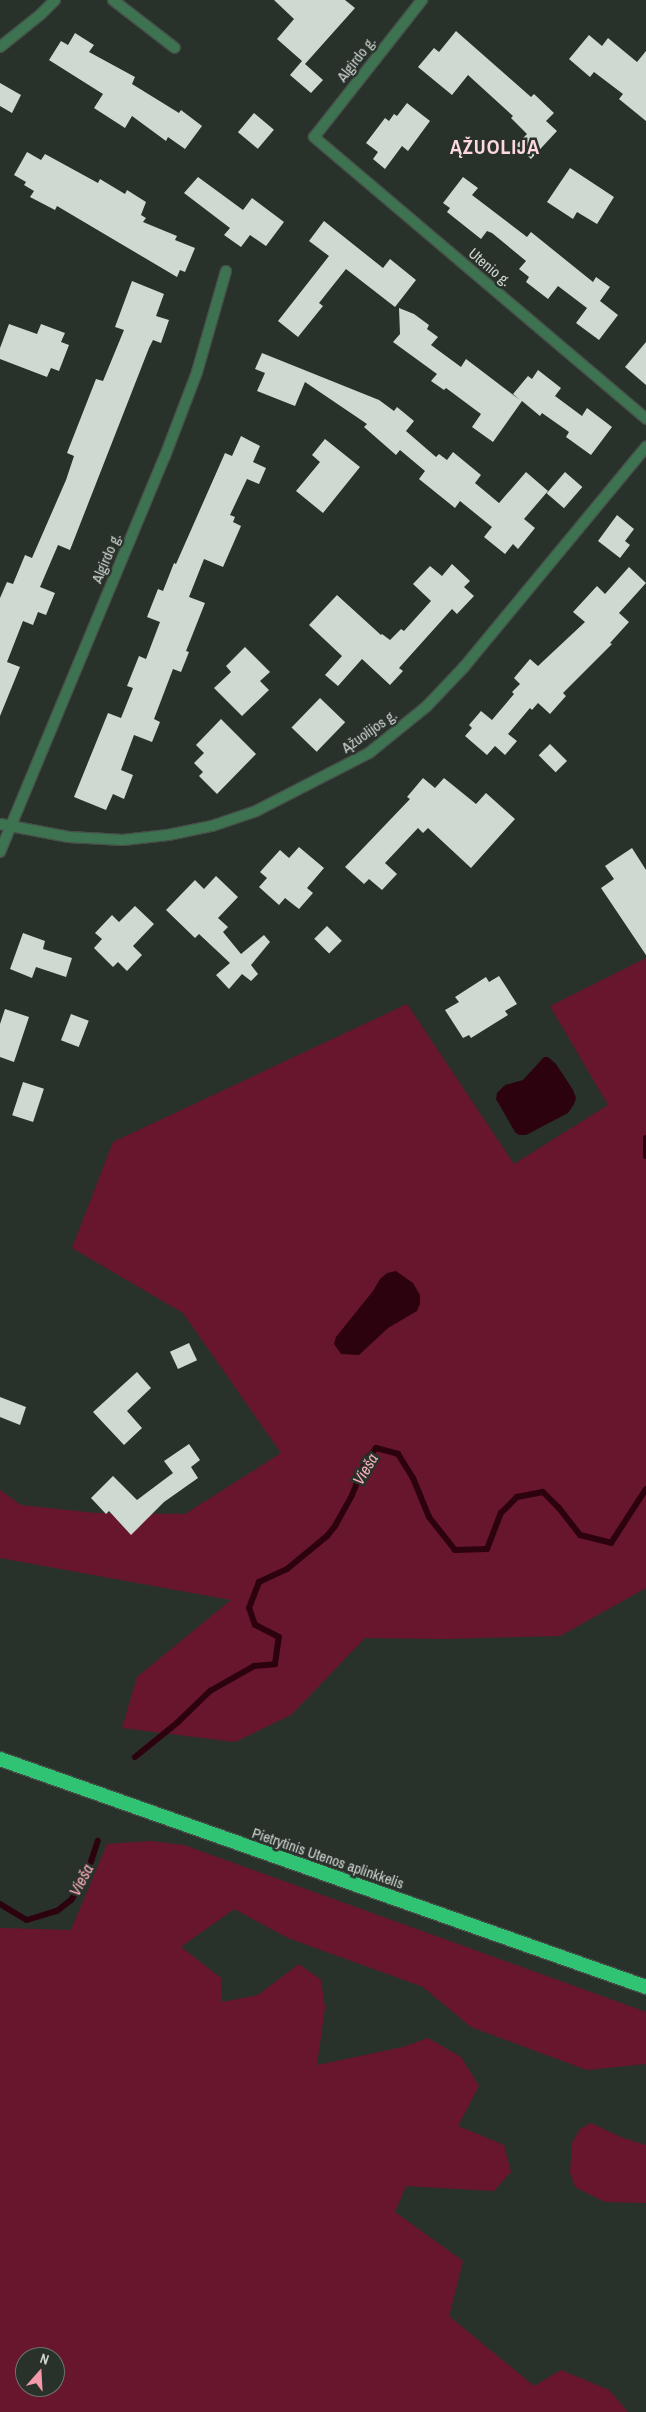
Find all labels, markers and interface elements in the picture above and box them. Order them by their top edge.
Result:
street label: Algirdo g. [333,33,379,85]
district label: ĄŽUOLIJA [449,134,541,158]
street label: Utenio g. [465,244,515,290]
street label: Algirdo g. [87,530,125,586]
street label: Ąžuolijos g. [338,705,400,757]
water label: Vieša [348,1450,382,1488]
street label: Pietrytinis Utenos aplinkkelis [250,1824,406,1892]
water label: Vieša [65,1861,97,1899]
north arrow [15,2347,65,2397]
text: N [38,2349,51,2369]

